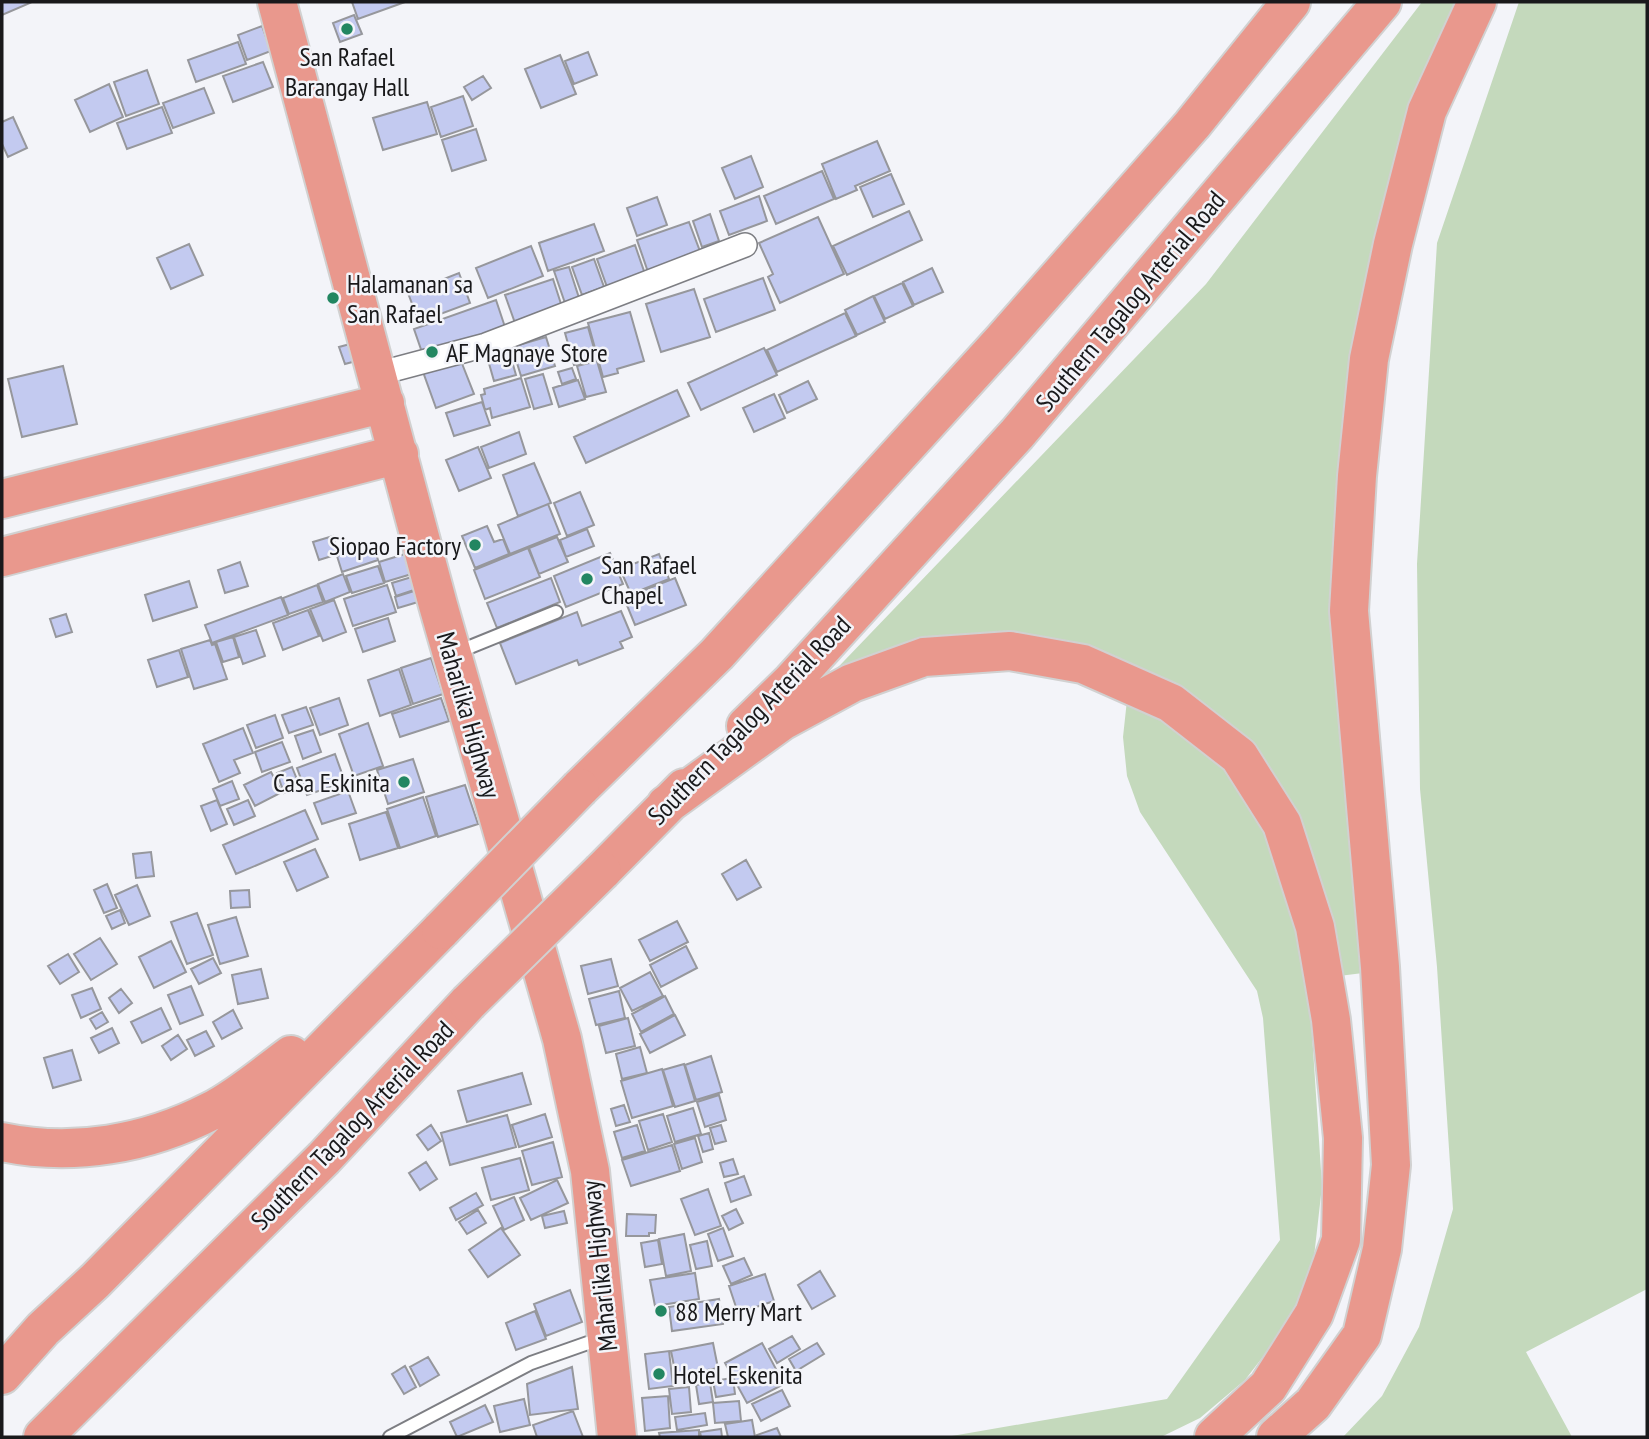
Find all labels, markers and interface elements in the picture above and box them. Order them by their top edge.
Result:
marker: San Rafael Barangay Hall [339,21,355,37]
place label: San Rafael Barangay Hall [285,40,409,103]
street label: Southern Tagalog Arterial Road [1028,184,1232,418]
place label: Halamanan sa San Rafael [347,267,473,330]
marker: Halamanan sa San Rafael [325,290,341,306]
place label: AF Magnaye Store [446,336,608,369]
marker: AF Magnaye Store [424,344,440,360]
place label: Siopao Factory [329,529,461,562]
marker: Siopao Factory [467,537,483,553]
place label: San Rafael Chapel [601,548,696,611]
marker: San Rafael Chapel [579,571,595,587]
street label: Southern Tagalog Arterial Road [641,609,857,831]
street label: Maharlika Highway [430,628,509,802]
place label: Casa Eskinita [273,766,390,799]
marker: Casa Eskinita [396,774,412,790]
street label: Southern Tagalog Arterial Road [244,1014,460,1236]
street label: Maharlika Highway [574,1179,624,1353]
place label: 88 Merry Mart [675,1295,802,1328]
marker: 88 Merry Mart [653,1303,669,1319]
place label: Hotel Eskenita [673,1358,803,1391]
marker: Hotel Eskenita [651,1366,667,1382]

